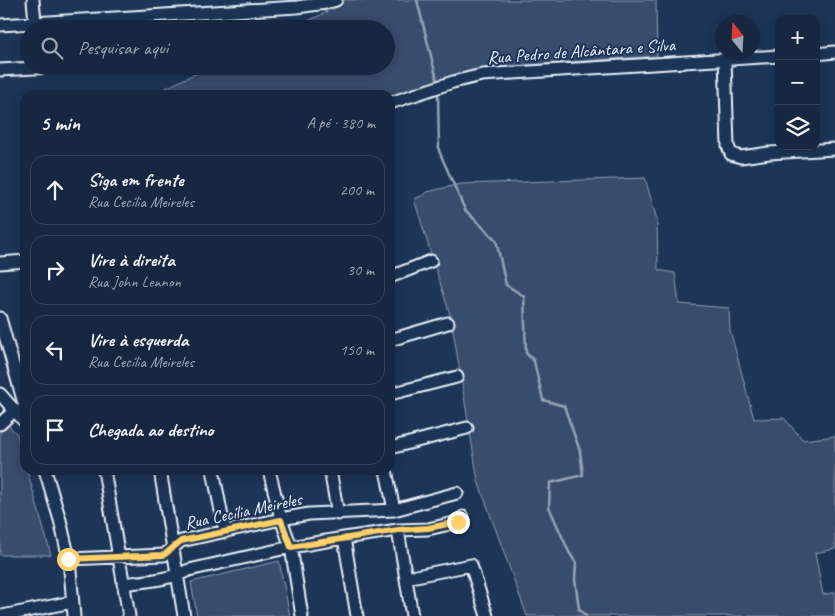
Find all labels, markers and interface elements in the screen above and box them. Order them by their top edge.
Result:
north arrow [715,15,760,60]
map controls [775,15,820,150]
button: + [775,15,820,60]
search box [20,20,395,75]
street label: Rua Pedro de Alcântara e Silva [486,33,677,69]
icon: search [38,34,66,62]
text: Pesquisar aqui [78,36,168,60]
button: − [775,60,820,105]
button: layers [775,105,820,150]
text: 5 min [40,110,80,136]
text: A pé · 380 m [307,113,375,133]
text: Siga em frente [88,168,184,192]
icon: ahead [41,176,69,204]
text: 200 m [340,180,374,200]
text: Rua Cecília Meireles [88,192,194,212]
text: Vire à direita [88,248,175,272]
icon: right [41,256,69,284]
text: 30 m [347,260,374,280]
text: Rua John Lennon [88,272,181,292]
text: Vire à esquerda [88,328,188,352]
icon: left [41,336,69,364]
text: 150 m [340,340,374,360]
text: Rua Cecília Meireles [88,352,194,372]
icon: arrive [41,416,69,444]
text: Chegada ao destino [88,418,214,442]
street label: Rua Cecília Meireles [182,487,305,534]
route end [447,511,470,534]
route start [57,548,80,571]

